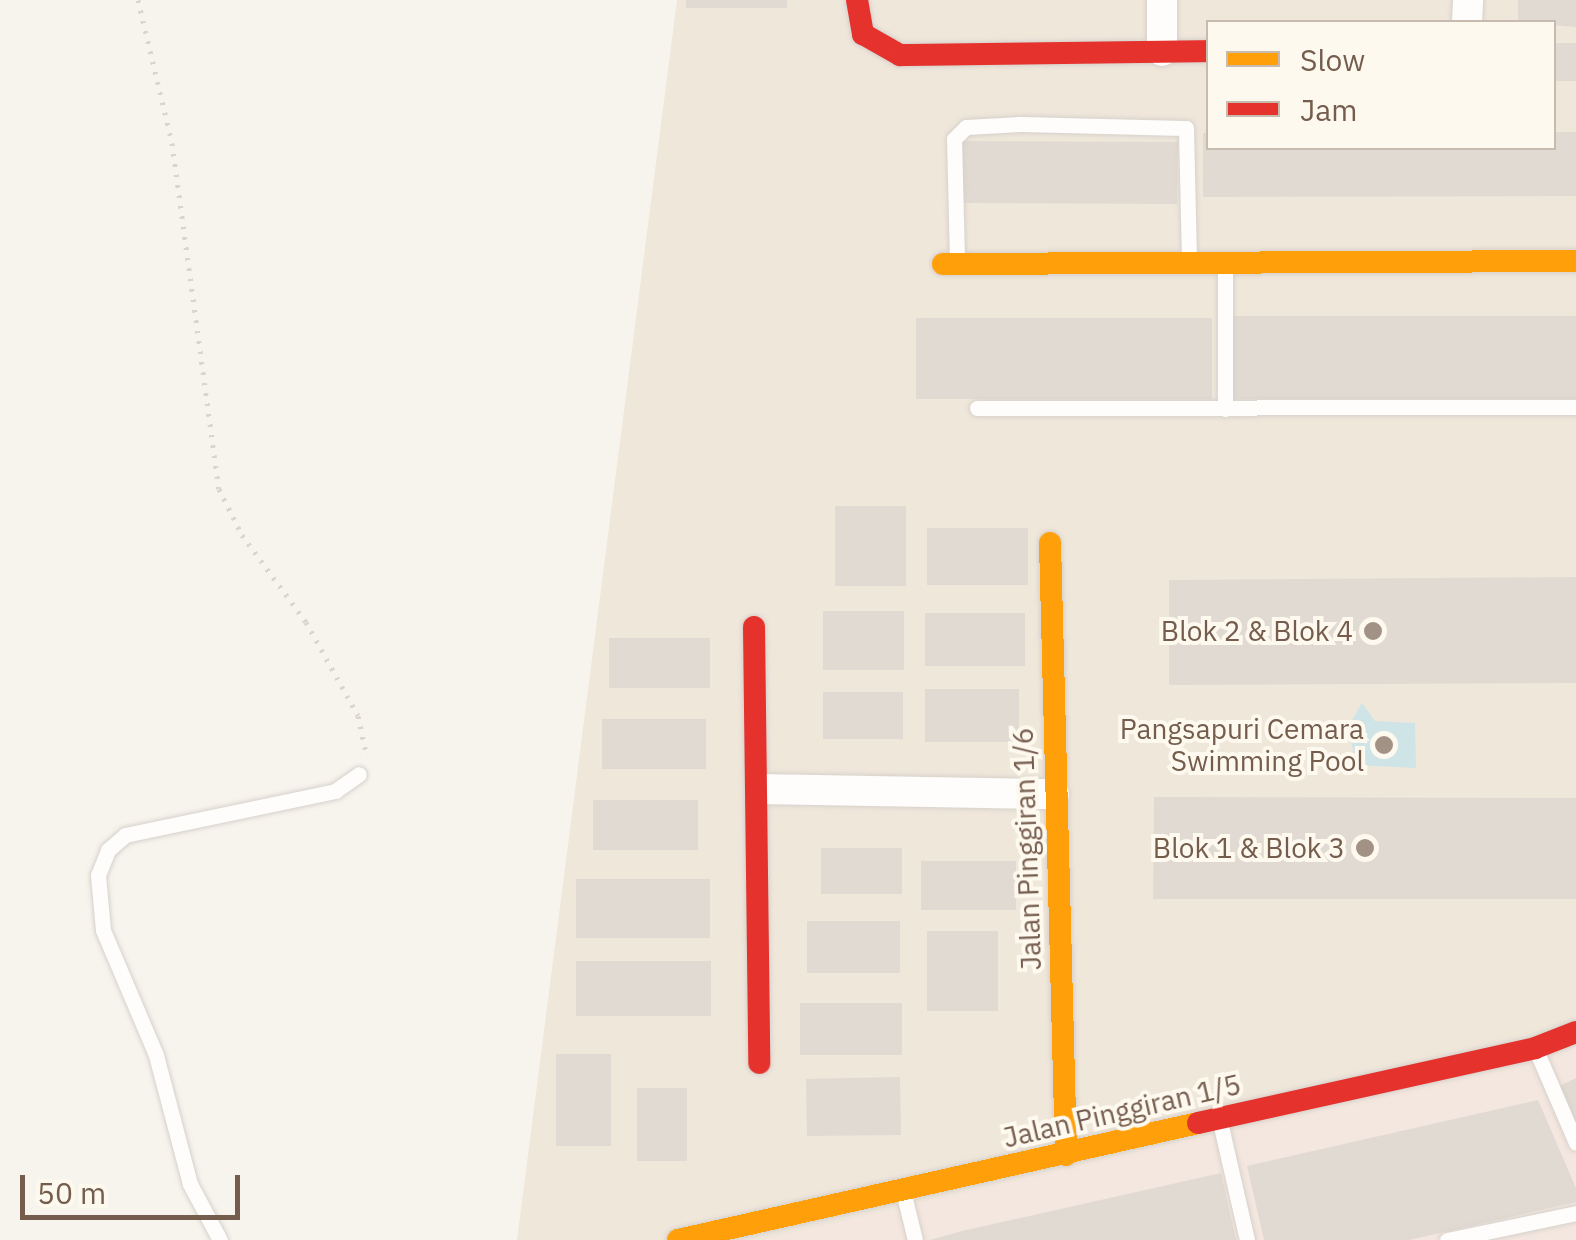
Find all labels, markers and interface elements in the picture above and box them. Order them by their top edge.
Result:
legend [1206,20,1556,150]
text: Slow [1300,40,1365,79]
text: Jam [1300,90,1358,129]
place label: Blok 2 & Blok 4 [1161,614,1353,648]
marker: Blok 2 & Blok 4 [1362,620,1384,642]
place label: Pangsapuri Cemara Swimming Pool [1120,712,1364,778]
street label: Jalan Pinggiran 1/6 [1006,727,1048,971]
marker: Pangsapuri Cemara Swimming Pool [1373,734,1395,756]
place label: Blok 1 & Blok 3 [1153,831,1345,865]
marker: Blok 1 & Blok 3 [1354,837,1376,859]
street label: Jalan Pinggiran 1/5 [1000,1067,1244,1155]
scale bar [25,1155,245,1217]
text: 50 m [37,1173,106,1212]

